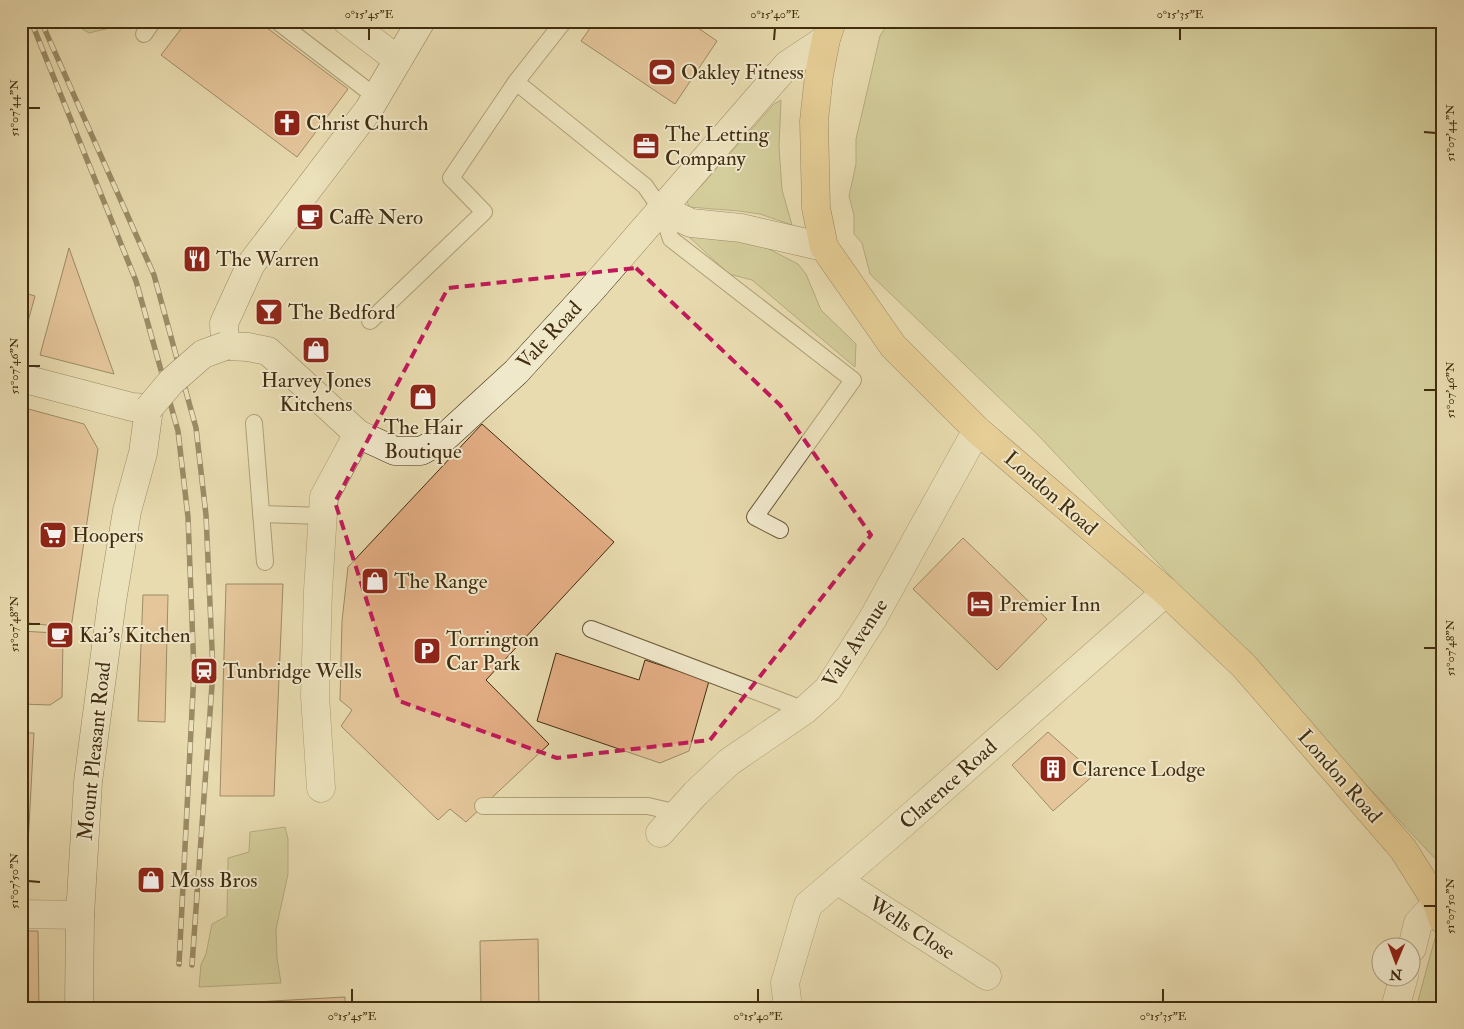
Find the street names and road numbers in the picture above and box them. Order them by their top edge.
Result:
street label: Vale Road [511,295,588,375]
street label: London Road [998,445,1104,542]
street label: Vale Avenue [817,593,894,693]
street label: Mount Pleasant Road [72,660,117,842]
street label: London Road [1291,724,1388,829]
street label: Clarence Road [894,733,1003,835]
street label: Wells Close [863,890,960,966]

